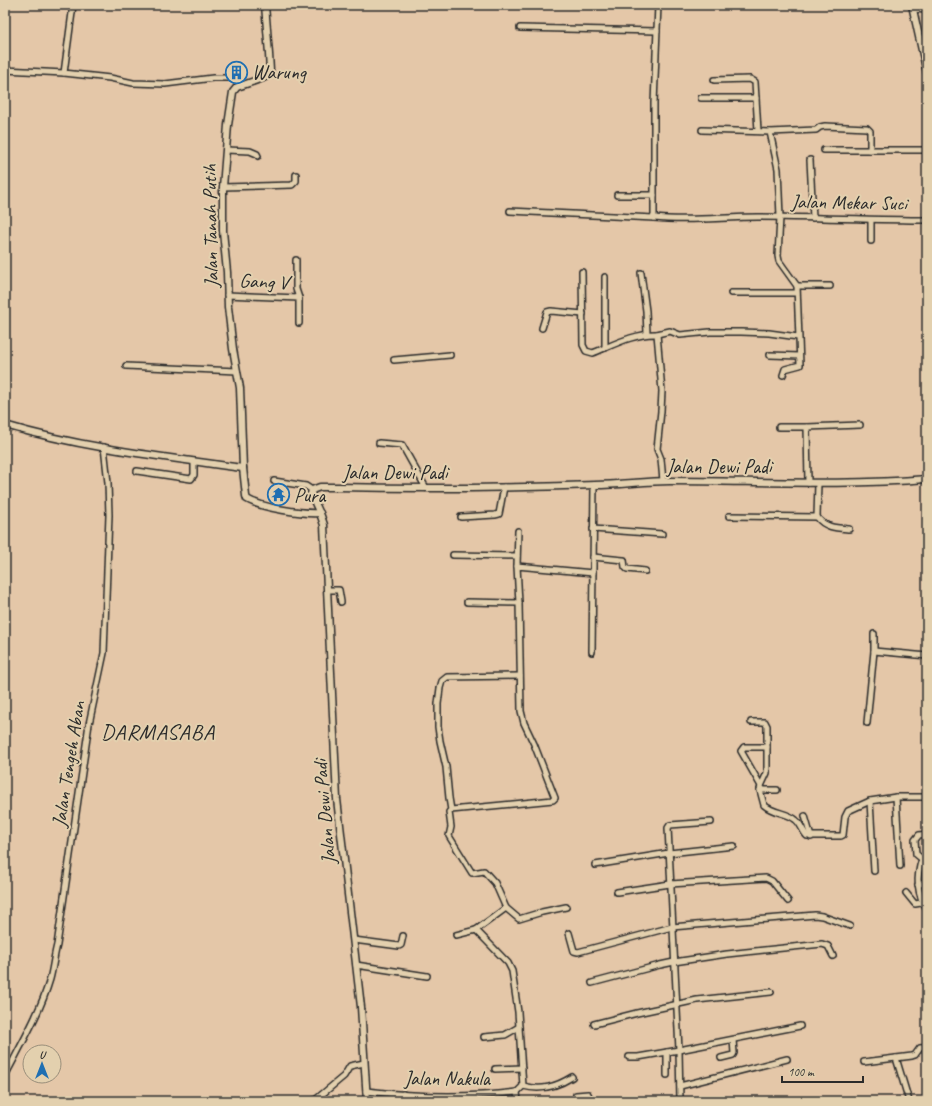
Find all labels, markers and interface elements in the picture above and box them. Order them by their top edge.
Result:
building icon: Warung [223,59,249,85]
place label: Warung [252,60,308,85]
street label: Jalan Tanah Putih [197,163,224,289]
street label: Jalan Mekar Suci [790,189,909,216]
street label: Gang V [239,268,293,295]
street label: Jalan Dewi Padi [665,454,774,479]
street label: Jalan Dewi Padi [341,460,450,485]
temple icon: Pura [266,482,292,508]
place label: Pura [294,483,327,508]
street label: Jalan Tengeh Aban [46,698,91,830]
district label: DARMASABA [101,718,215,746]
street label: Jalan Dewi Padi [307,756,342,866]
north arrow [22,1044,62,1084]
text: U [39,1047,47,1061]
scale bar [782,1058,863,1084]
text: 100 m [788,1064,815,1080]
street label: Jalan Nakula [403,1066,492,1091]

